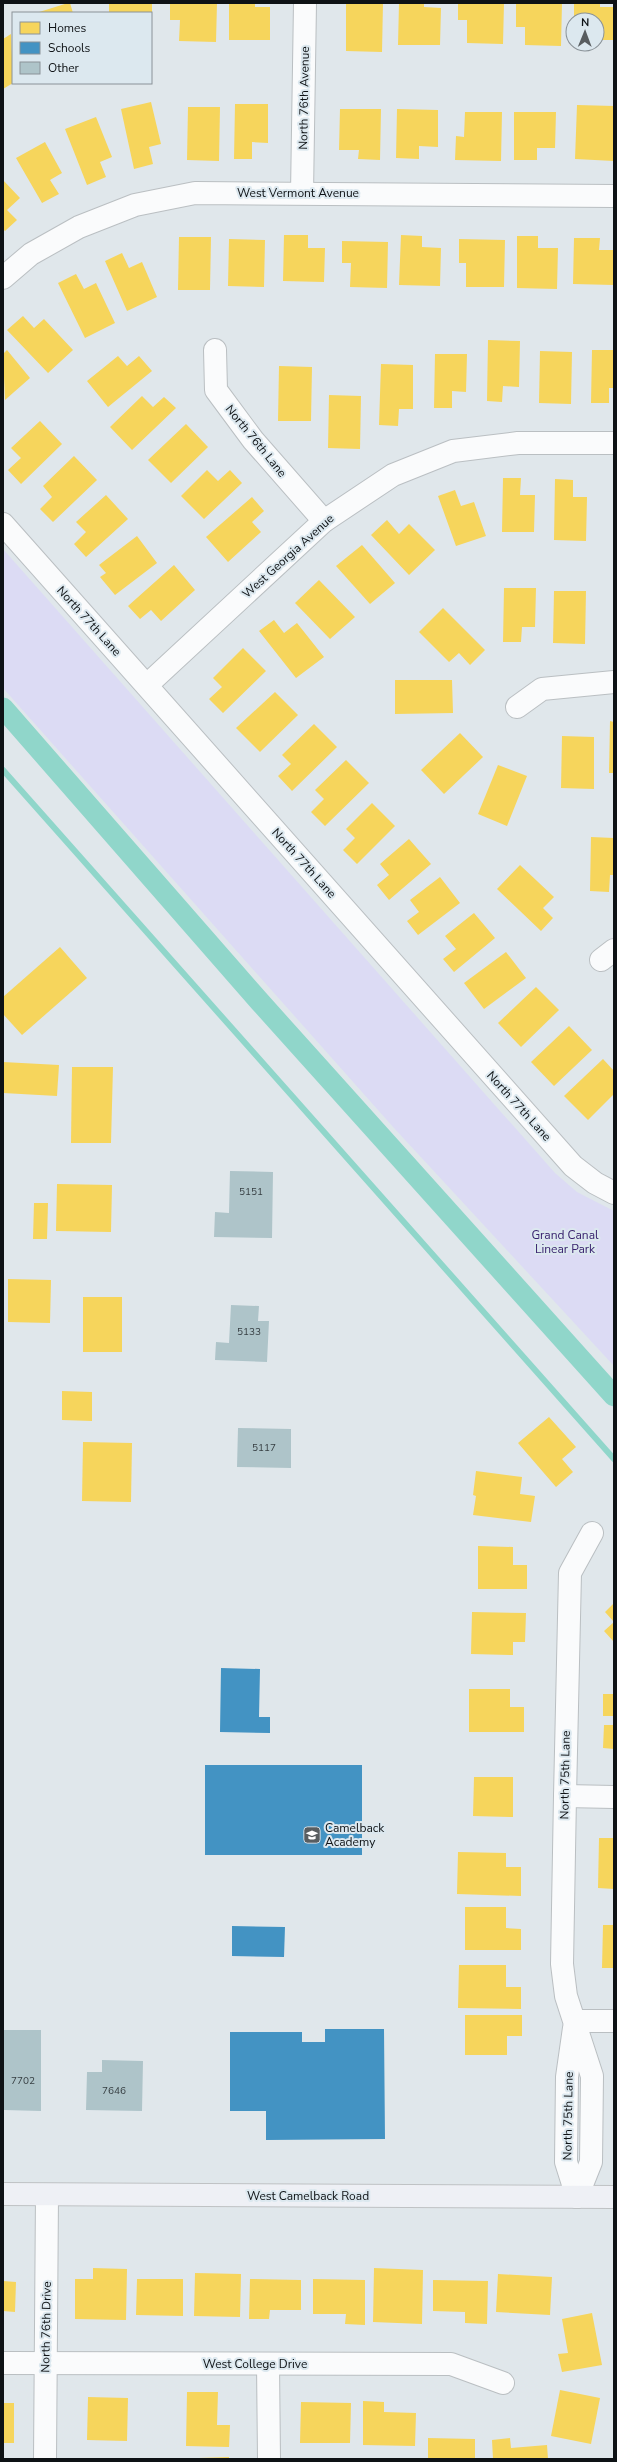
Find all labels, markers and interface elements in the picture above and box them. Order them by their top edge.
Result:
legend [12,12,152,84]
north arrow [565,12,605,52]
text: N [581,15,589,30]
text: Homes [48,20,86,36]
text: Schools [48,40,91,56]
street label: North 76th Avenue [295,46,313,150]
text: Other [48,60,80,76]
street label: West Vermont Avenue [237,185,359,201]
street label: North 76th Lane [222,401,290,481]
street label: West Georgia Avenue [239,511,337,601]
street label: North 77th Lane [53,583,125,659]
street label: North 77th Lane [268,825,340,901]
street label: North 77th Lane [483,1068,555,1144]
house number: 5151 [239,1185,263,1199]
park label: Grand Canal Linear Park [531,1227,599,1257]
house number: 5133 [237,1325,261,1339]
house number: 5117 [252,1441,276,1455]
street label: North 75th Lane [556,1730,574,1820]
place label: Camelback Academy [325,1820,385,1850]
school or university icon: Camelback Academy [302,1825,322,1845]
street label: North 75th Lane [559,2071,577,2161]
house number: 7702 [11,2074,35,2088]
house number: 7646 [102,2084,126,2098]
street label: West Camelback Road [247,2188,369,2204]
street label: North 76th Drive [37,2281,55,2373]
street label: West College Drive [203,2356,307,2372]

